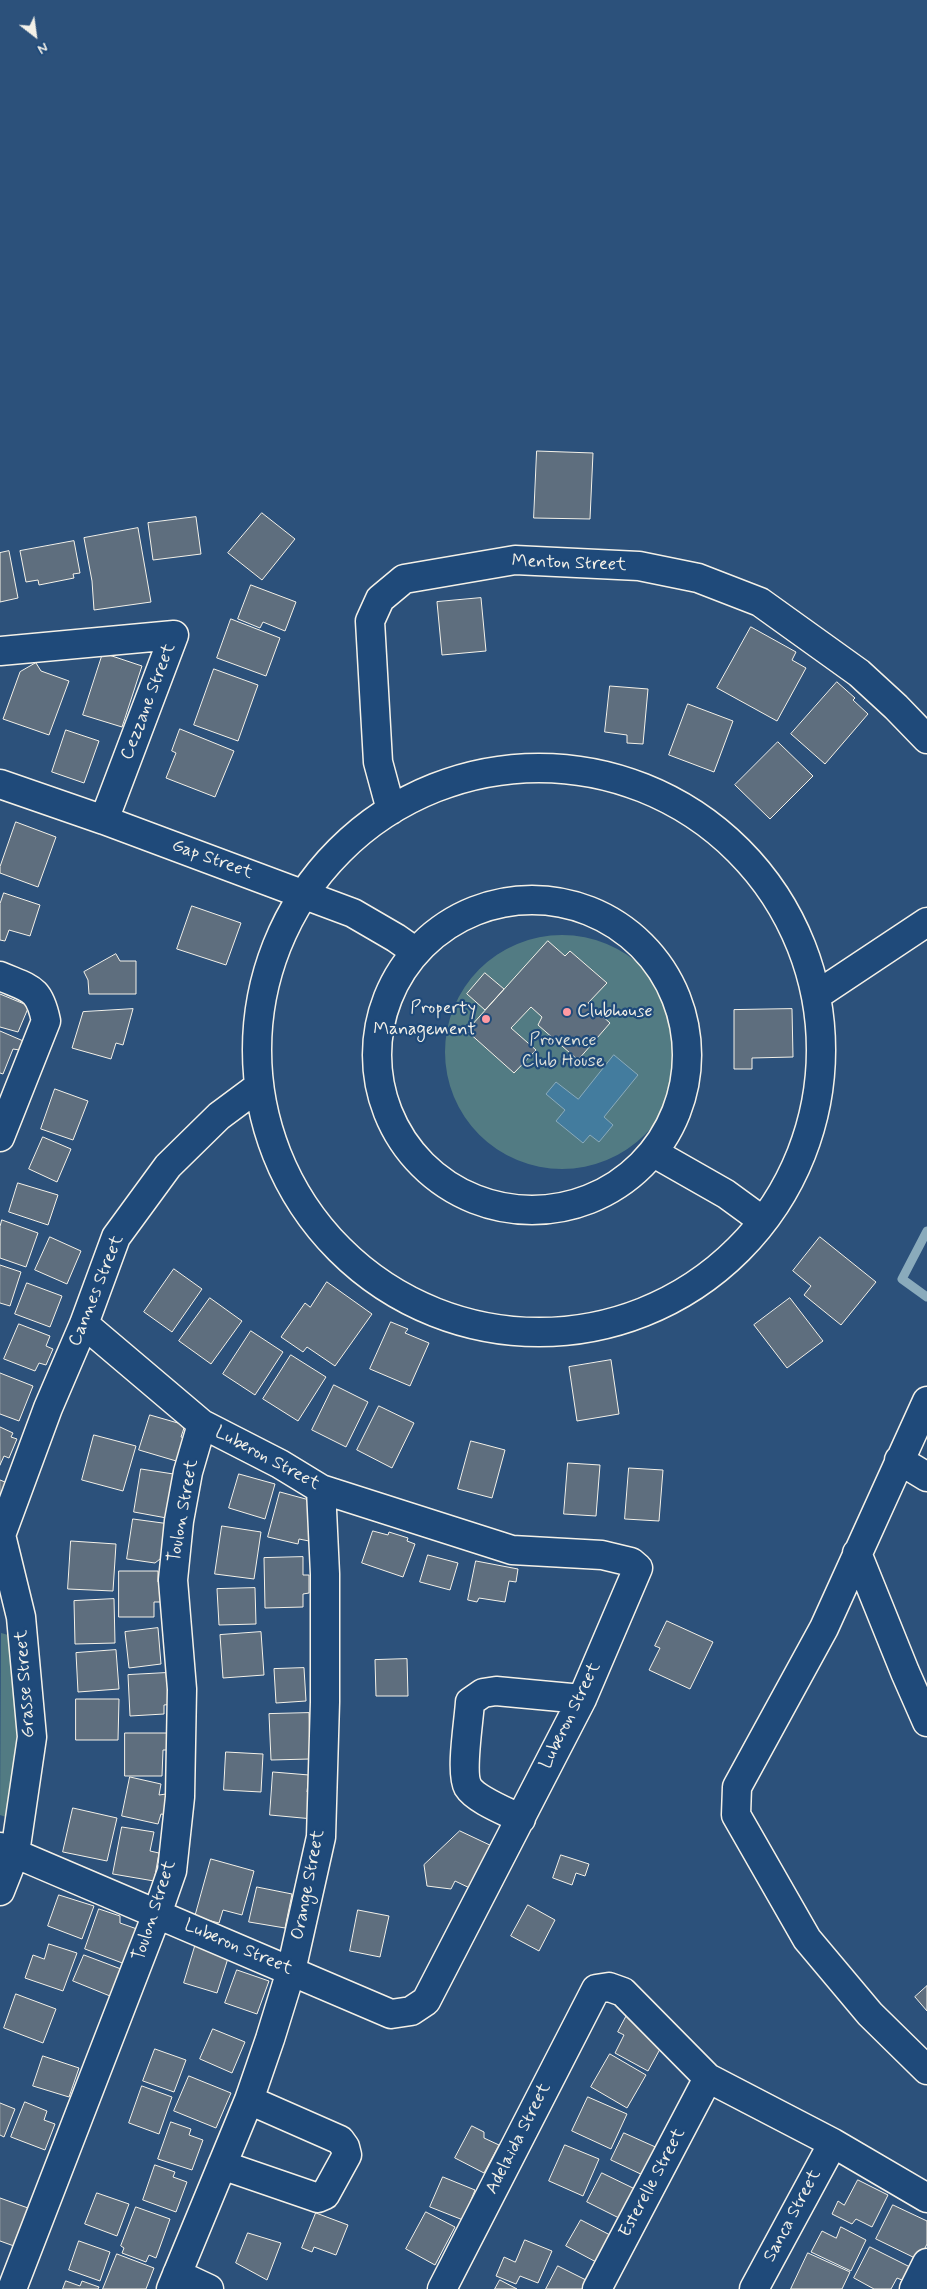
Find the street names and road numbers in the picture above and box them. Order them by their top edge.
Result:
street label: Menton Street [511,551,627,577]
street label: Cezzane Street [117,641,181,763]
street label: Gap Street [169,835,255,885]
street label: Cannes Street [65,1232,129,1350]
street label: Luberon Street [211,1422,323,1496]
street label: Toulon Street [164,1458,204,1564]
street label: Grasse Street [11,1629,41,1739]
street label: Luberon Street [536,1659,606,1773]
street label: Orange Street [288,1828,330,1942]
street label: Toulon Street [129,1858,181,1964]
street label: Luberon Street [180,1915,296,1981]
street label: Adelaida Street [482,2080,556,2198]
street label: Esterelle Street [615,2125,691,2241]
street label: Sanca Street [760,2166,826,2266]

